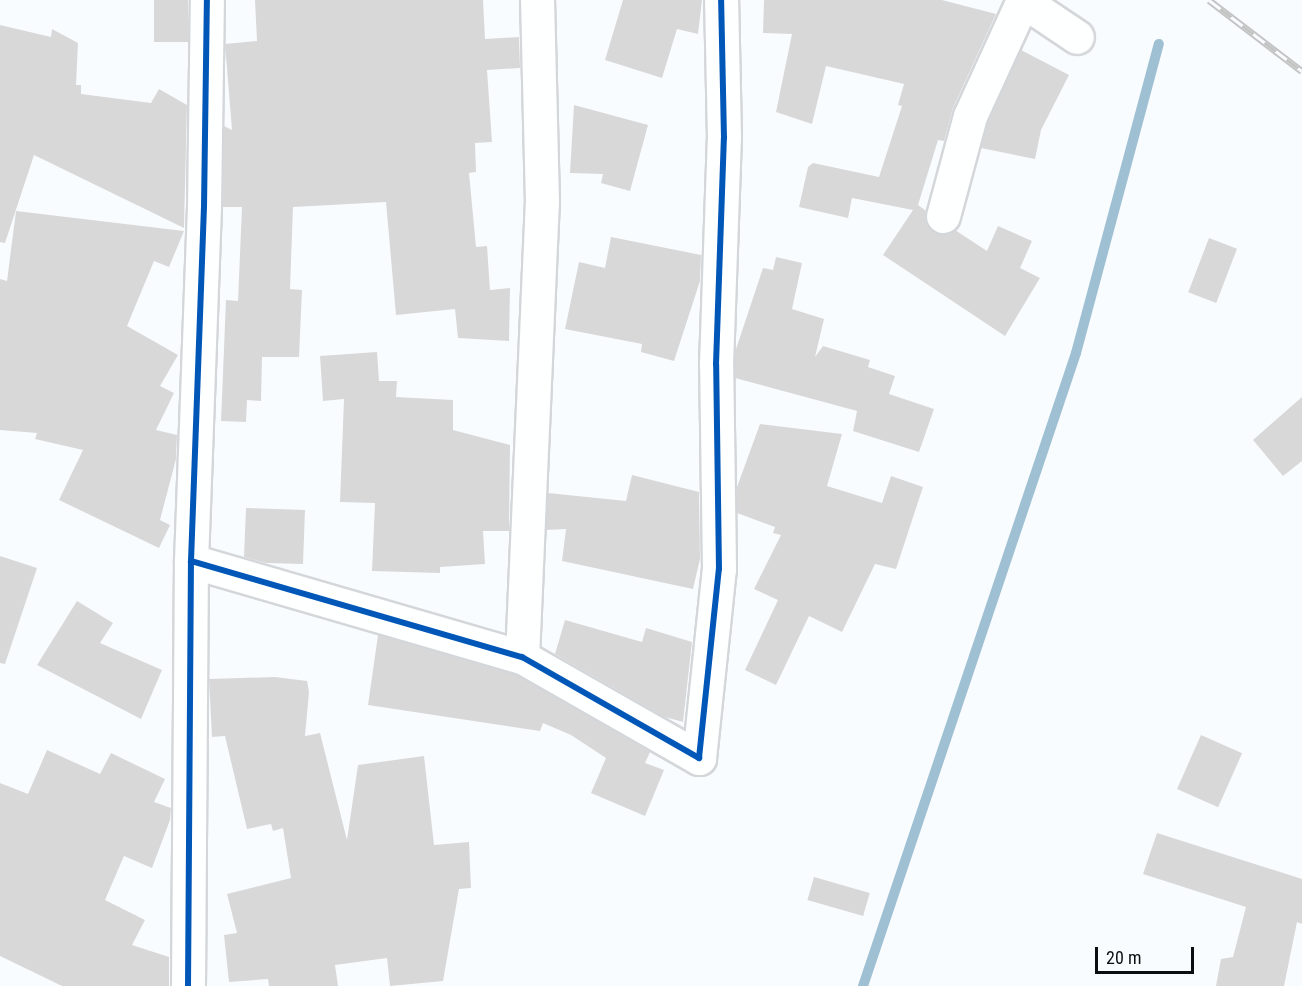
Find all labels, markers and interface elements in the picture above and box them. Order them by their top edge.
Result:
scale bar [1098,935,1197,973]
text: 20 m [1106,947,1141,968]

